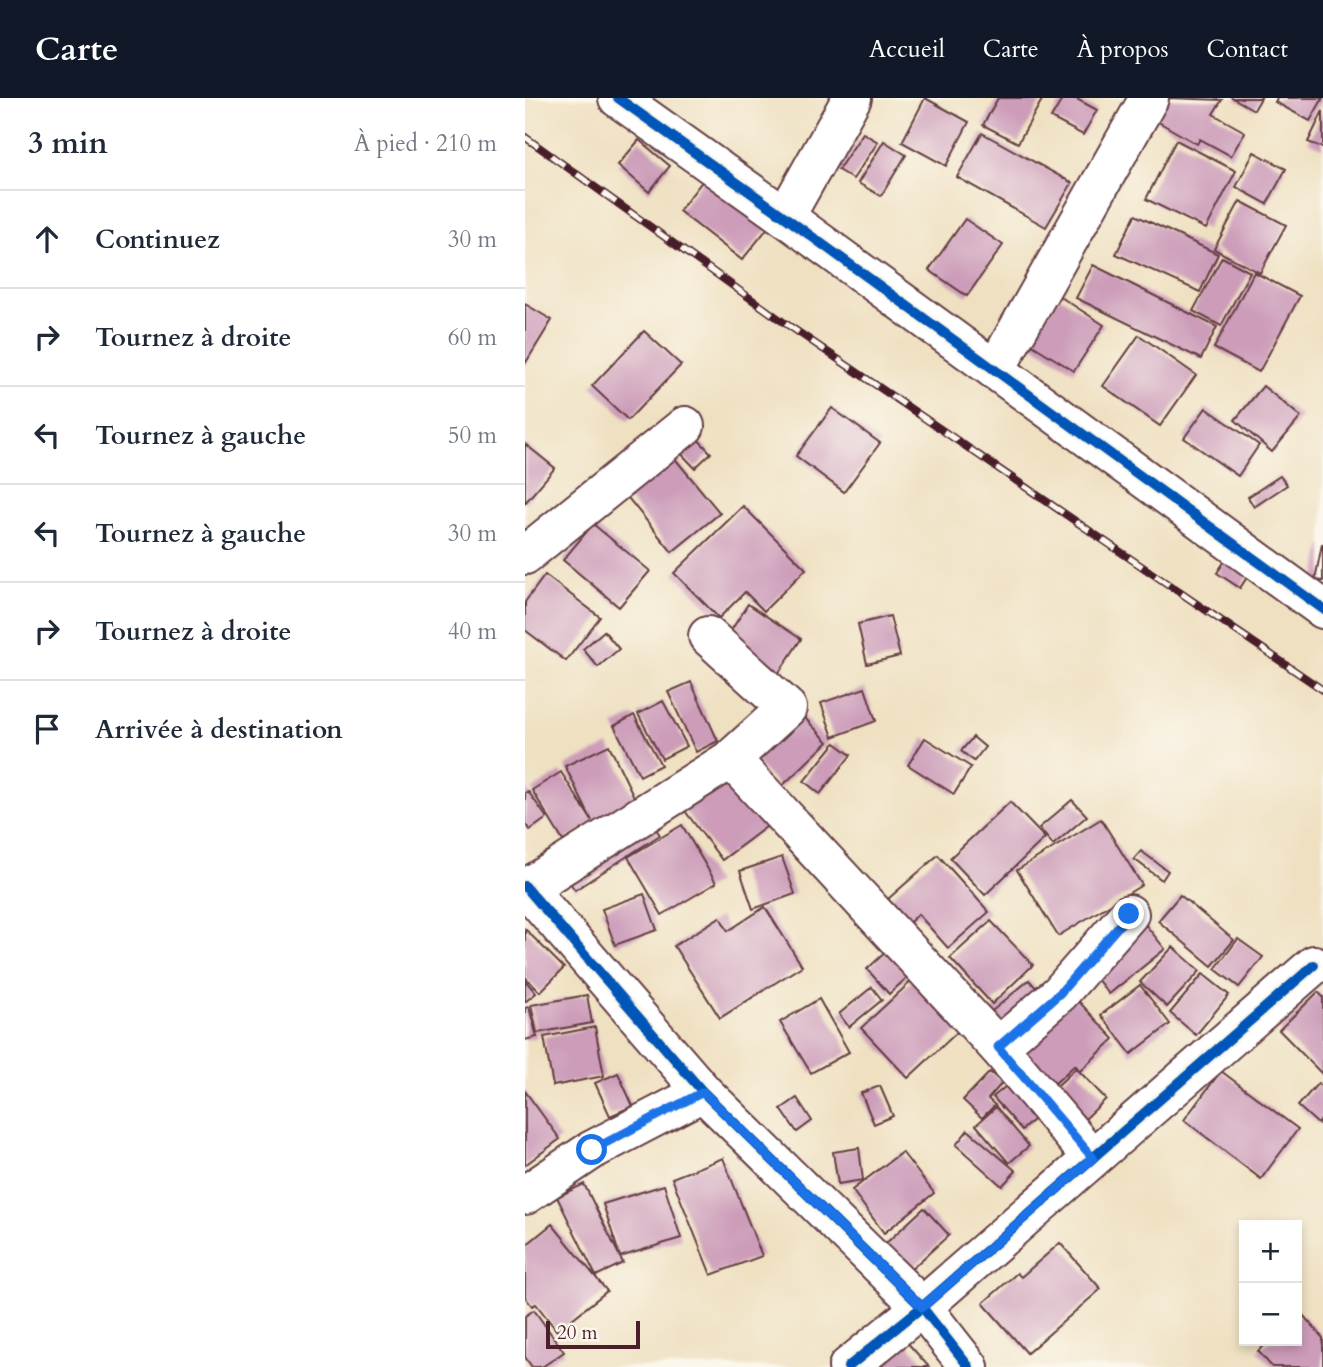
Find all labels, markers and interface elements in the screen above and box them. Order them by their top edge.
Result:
text: Carte [35,27,118,72]
text: Accueil [869,33,945,66]
text: Carte [983,33,1039,66]
text: À propos [1077,33,1169,66]
text: Contact [1207,33,1288,66]
text: 3 min [28,123,108,164]
text: À pied · 210 m [354,128,497,159]
icon: ahead [28,220,66,258]
text: Continuez [95,222,220,257]
text: 30 m [448,224,497,255]
icon: right [28,318,66,356]
text: Tournez à droite [95,320,291,355]
text: 60 m [448,322,497,353]
icon: left [28,416,66,454]
text: Tournez à gauche [95,418,306,453]
text: 50 m [448,420,497,451]
icon: left [28,514,66,552]
text: Tournez à gauche [95,516,306,551]
text: 30 m [448,518,497,549]
icon: right [28,612,66,650]
text: Tournez à droite [95,614,291,649]
text: 40 m [448,616,497,647]
icon: arrive [28,710,66,748]
text: Arrivée à destination [95,712,343,747]
route end [1113,898,1144,929]
route start [576,1134,607,1165]
map controls [1239,1220,1302,1346]
button: + [1239,1220,1302,1283]
button: − [1239,1283,1302,1346]
scale bar [546,1318,641,1350]
text: 20 m [557,1320,598,1346]

